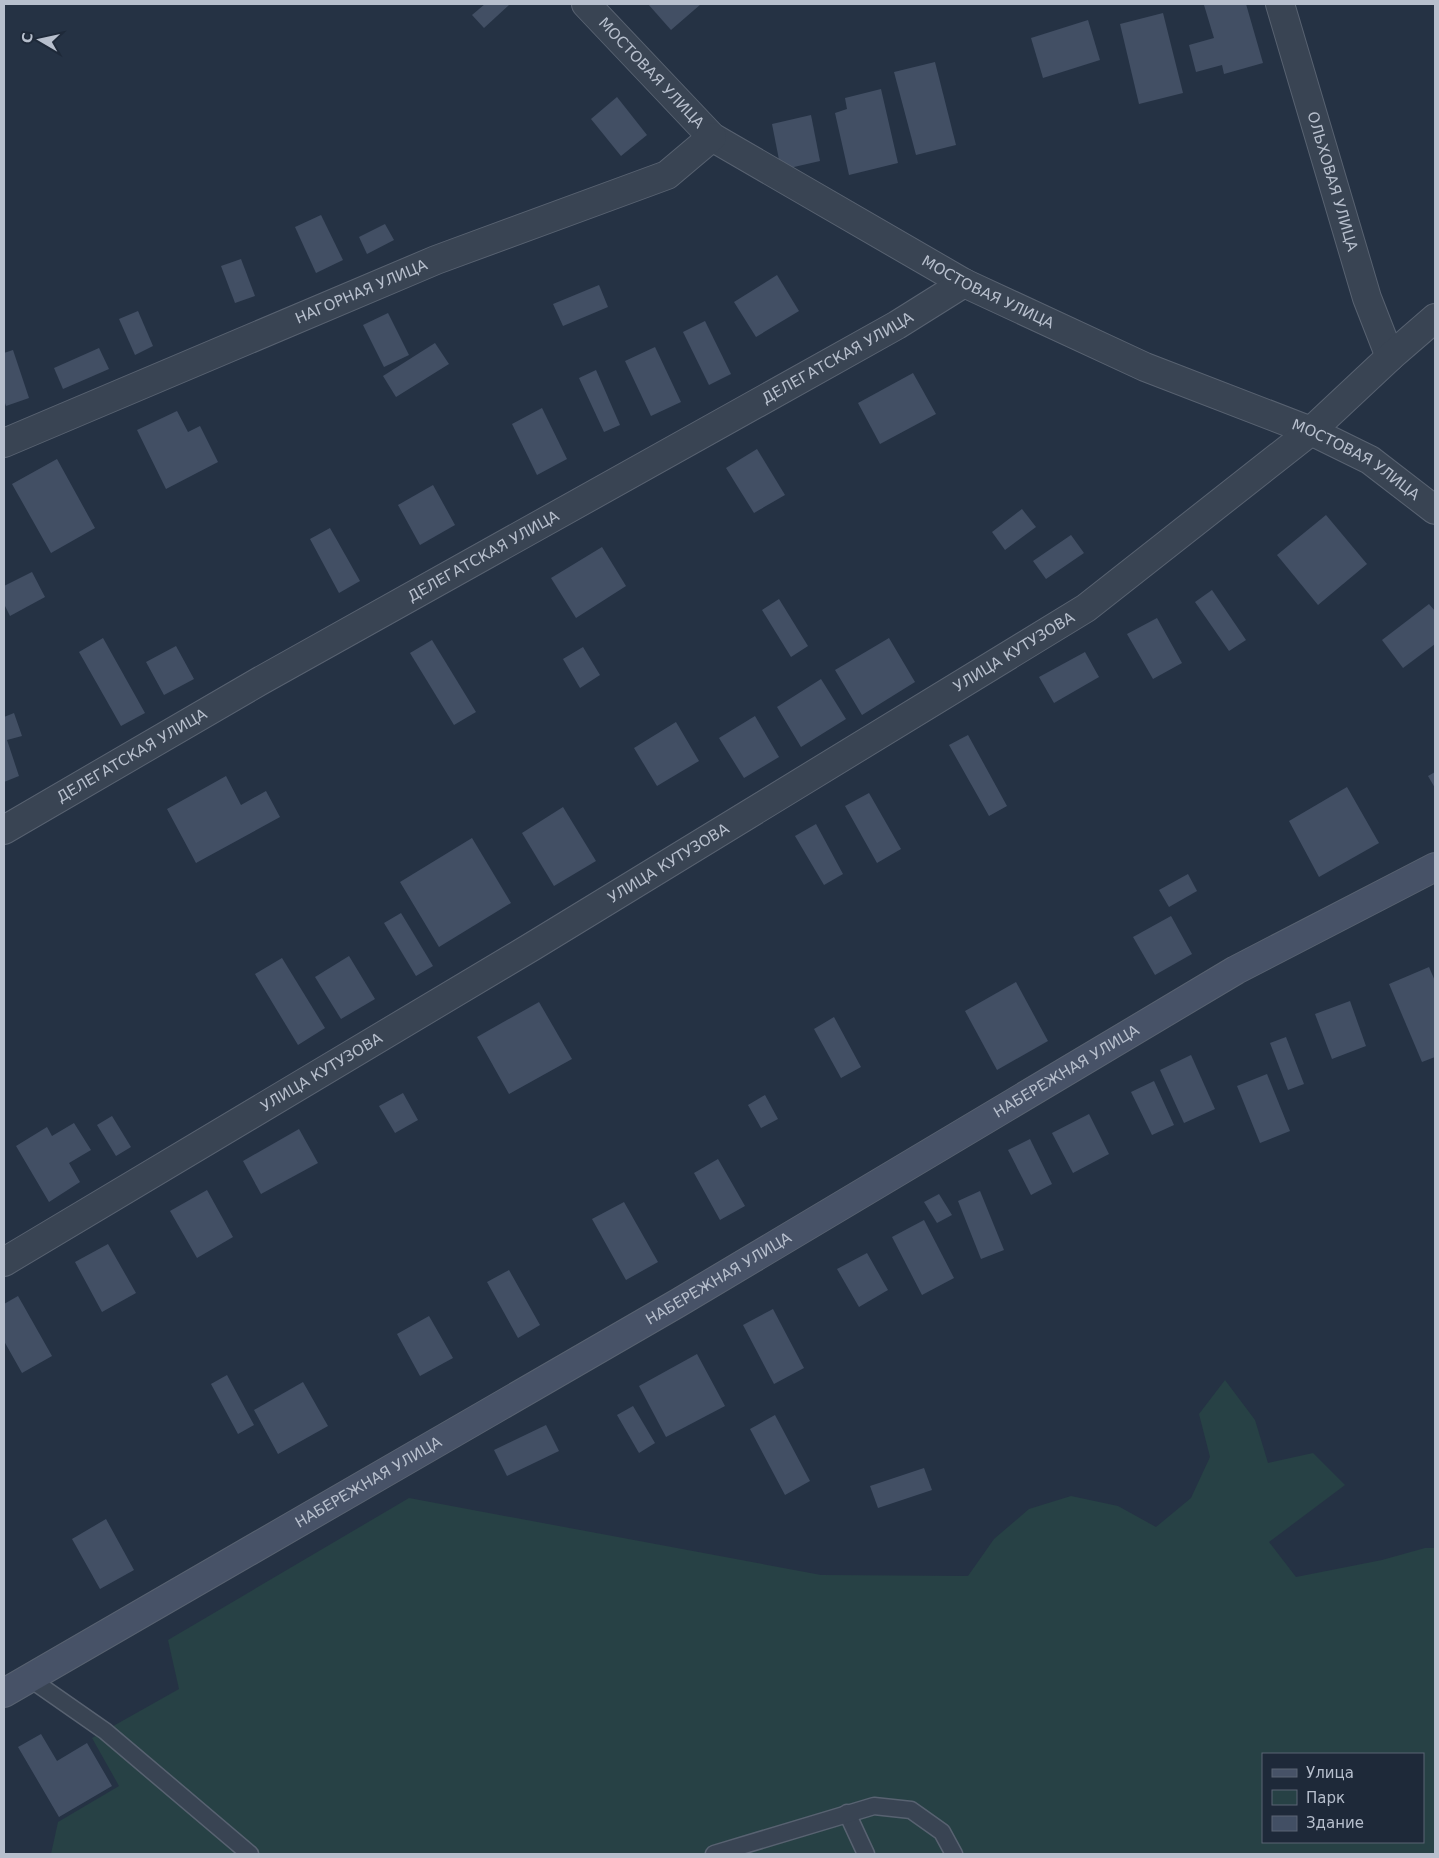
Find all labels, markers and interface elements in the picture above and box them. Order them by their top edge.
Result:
street label: МОСТОВАЯ УЛИЦА [595,14,708,133]
north arrow [15,15,65,65]
text: С [18,32,36,44]
street label: ОЛЬХОВАЯ УЛИЦА [1303,109,1362,254]
street label: МОСТОВАЯ УЛИЦА [919,252,1058,333]
street label: НАГОРНАЯ УЛИЦА [292,255,431,328]
street label: ДЕЛЕГАТСКАЯ УЛИЦА [759,308,917,408]
street label: МОСТОВАЯ УЛИЦА [1289,416,1424,504]
street label: ДЕЛЕГАТСКАЯ УЛИЦА [404,506,563,606]
street label: УЛИЦА КУТУЗОВА [950,608,1078,696]
street label: ДЕЛЕГАТСКАЯ УЛИЦА [54,704,211,806]
street label: УЛИЦА КУТУЗОВА [605,819,733,907]
street label: НАБЕРЕЖНАЯ УЛИЦА [990,1020,1143,1122]
street label: УЛИЦА КУТУЗОВА [258,1029,386,1115]
street label: НАБЕРЕЖНАЯ УЛИЦА [642,1228,795,1329]
street label: НАБЕРЕЖНАЯ УЛИЦА [292,1432,446,1532]
legend [1262,1753,1424,1843]
text: Улица [1306,1764,1354,1782]
text: Парк [1306,1789,1345,1807]
text: Здание [1306,1814,1364,1832]

